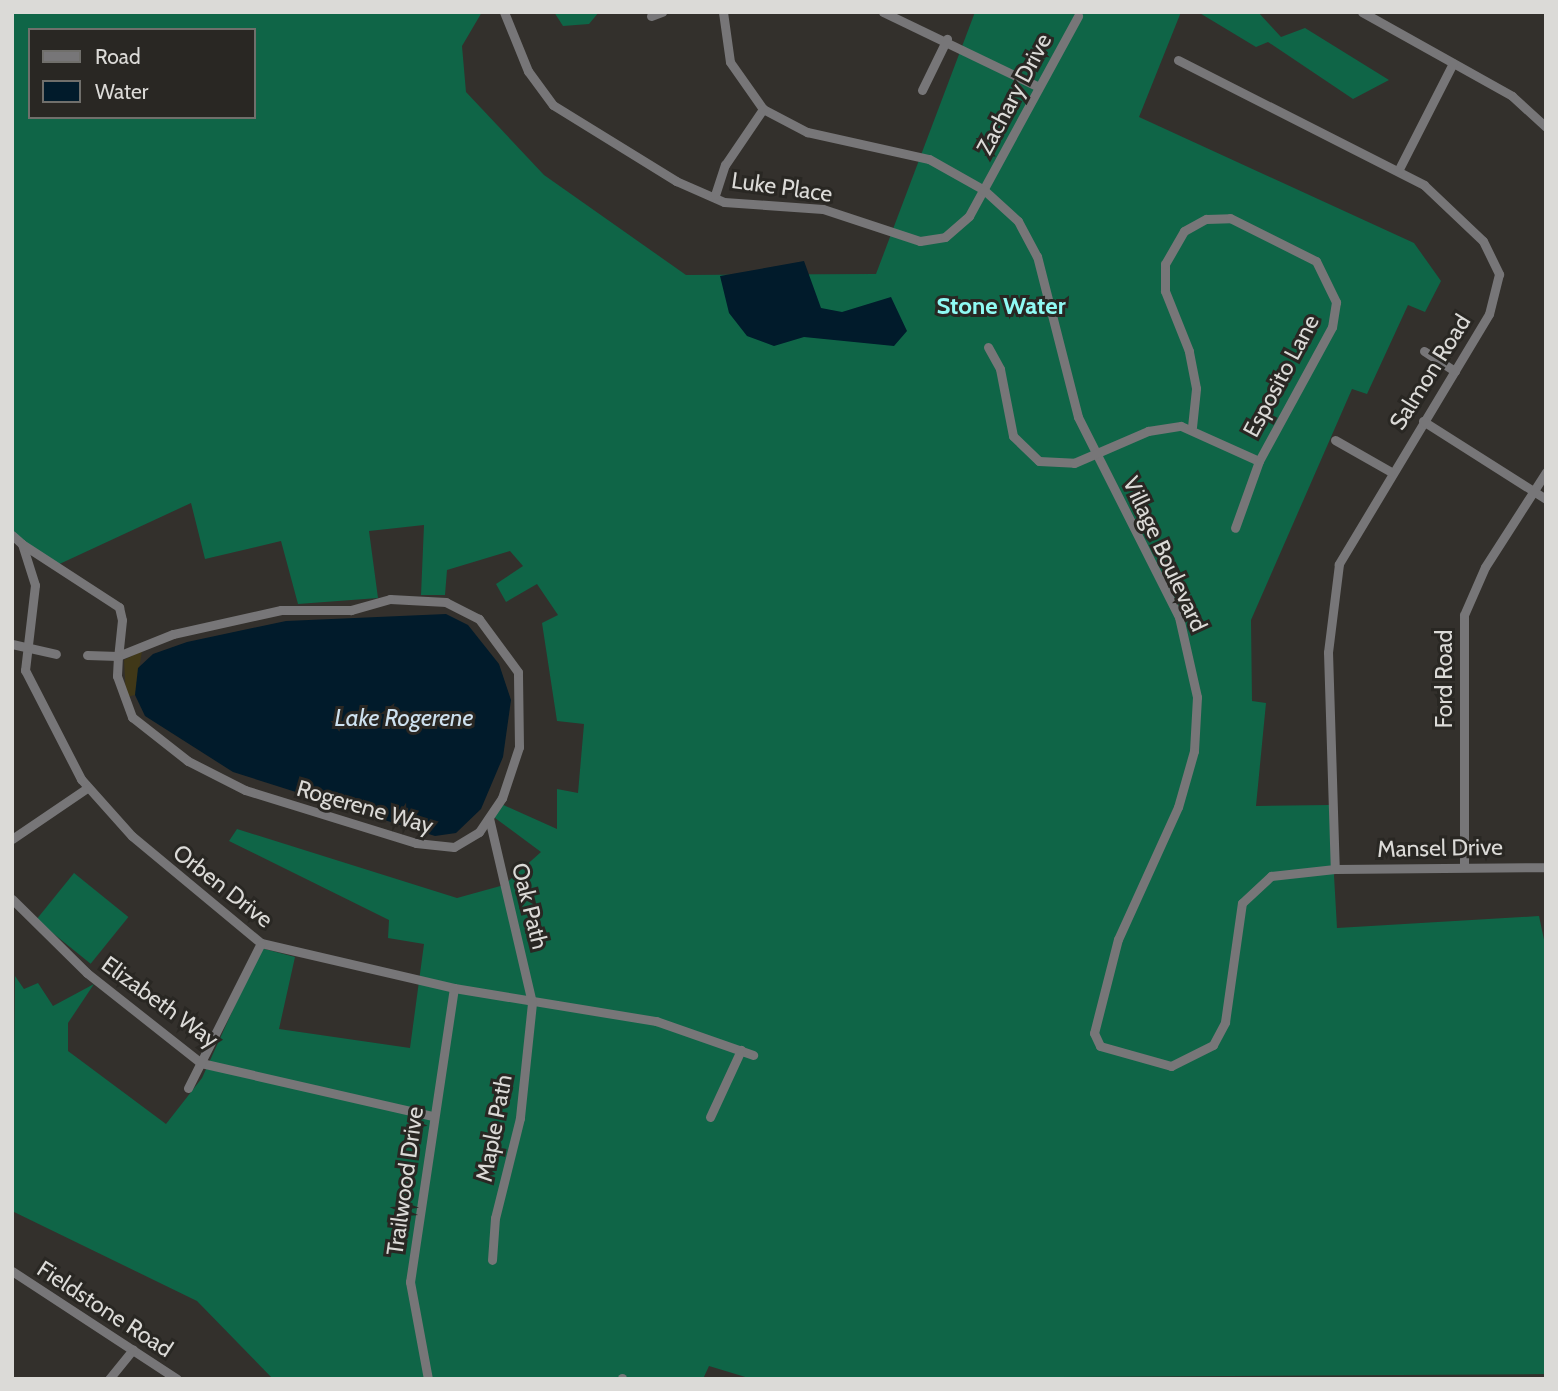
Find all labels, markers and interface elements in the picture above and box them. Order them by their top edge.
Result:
legend [28,28,256,119]
street label: Zachary Drive [971,29,1057,159]
text: Road [95,44,141,69]
text: Water [95,79,148,104]
street label: Luke Place [730,166,834,208]
district label: Stone Water [936,292,1066,320]
street label: Salmon Road [1384,309,1476,435]
street label: Esposito Lane [1237,310,1325,442]
street label: Village Boulevard [1117,472,1213,636]
street label: Ford Road [1430,630,1458,728]
water label: Lake Rogerene [335,704,473,732]
street label: Rogerene Way [293,774,437,840]
street label: Mansel Drive [1377,833,1503,863]
street label: Orben Drive [168,839,278,933]
street label: Oak Path [506,860,554,952]
street label: Elizabeth Way [96,950,224,1054]
street label: Maple Path [470,1072,518,1184]
street label: Trailwood Drive [381,1105,429,1257]
street label: Fieldstone Road [32,1255,178,1363]

